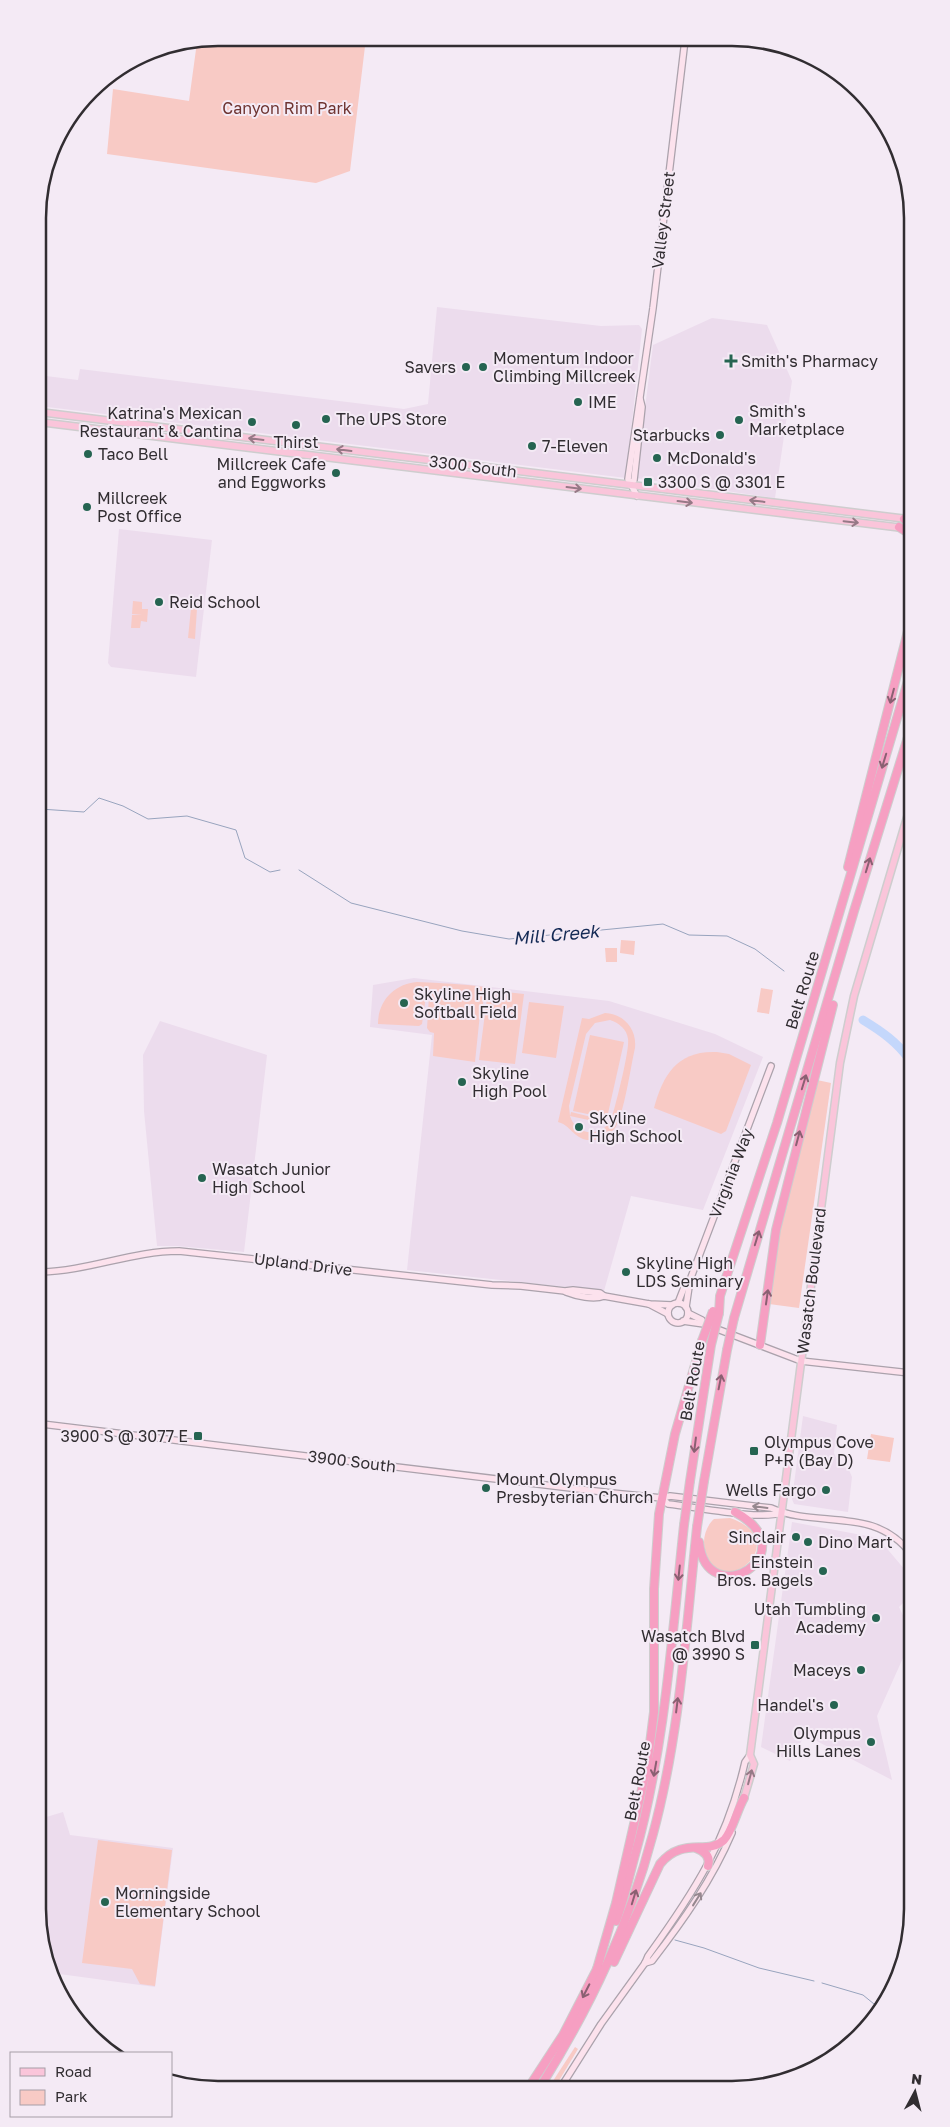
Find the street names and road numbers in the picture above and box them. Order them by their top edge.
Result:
street label: Valley Street [647,170,679,270]
street label: 3300 South [428,451,518,481]
street label: Belt Route [781,948,823,1032]
street label: Virginia Way [705,1125,757,1221]
street label: Wasatch Boulevard [792,1207,830,1355]
street label: Upland Drive [253,1248,353,1280]
street label: Belt Route [675,1339,709,1423]
street label: 3900 South [307,1446,397,1476]
street label: Belt Route [619,1739,655,1823]

